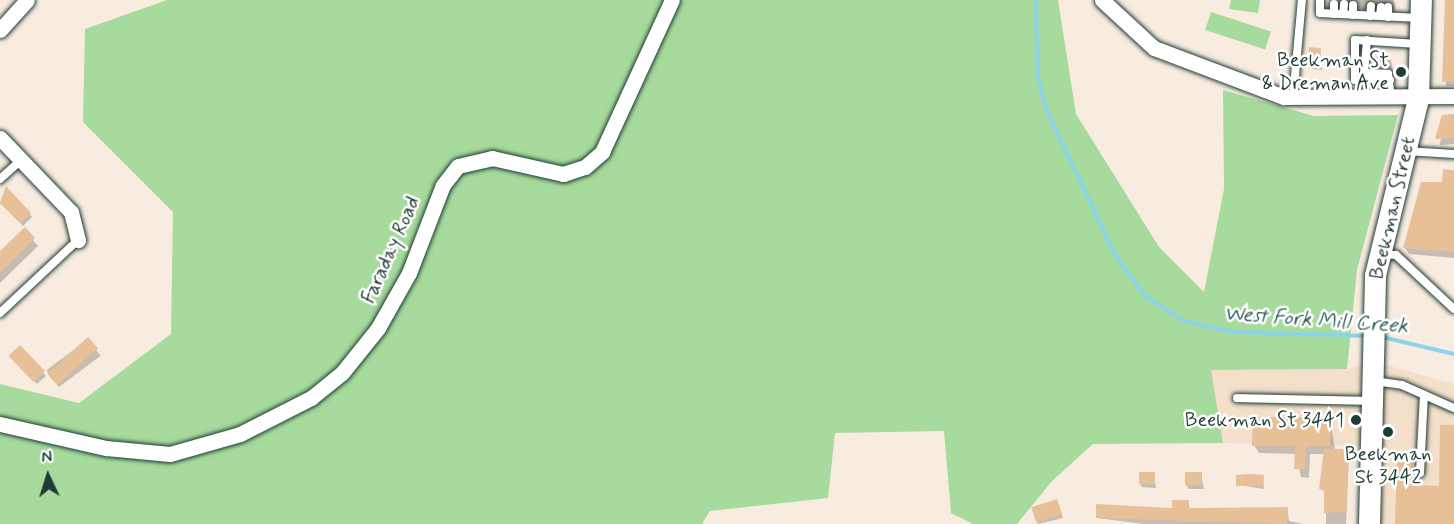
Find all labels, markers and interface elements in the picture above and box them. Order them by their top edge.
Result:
place label: Beekman St & Dreman Ave [1264,48,1389,95]
marker: Beekman St & Dreman Ave [1394,65,1408,79]
street label: Beekman Street [1365,133,1421,283]
street label: Faraday Road [357,193,425,307]
water label: West Fork Mill Creek [1223,301,1409,339]
place label: Beekman St 3441 [1186,408,1344,432]
marker: Beekman St 3441 [1349,413,1363,427]
marker: Beekman St 3442 [1381,425,1395,439]
place label: Beekman St 3442 [1345,442,1431,489]
north arrow [18,446,78,506]
text: N [41,447,53,468]

